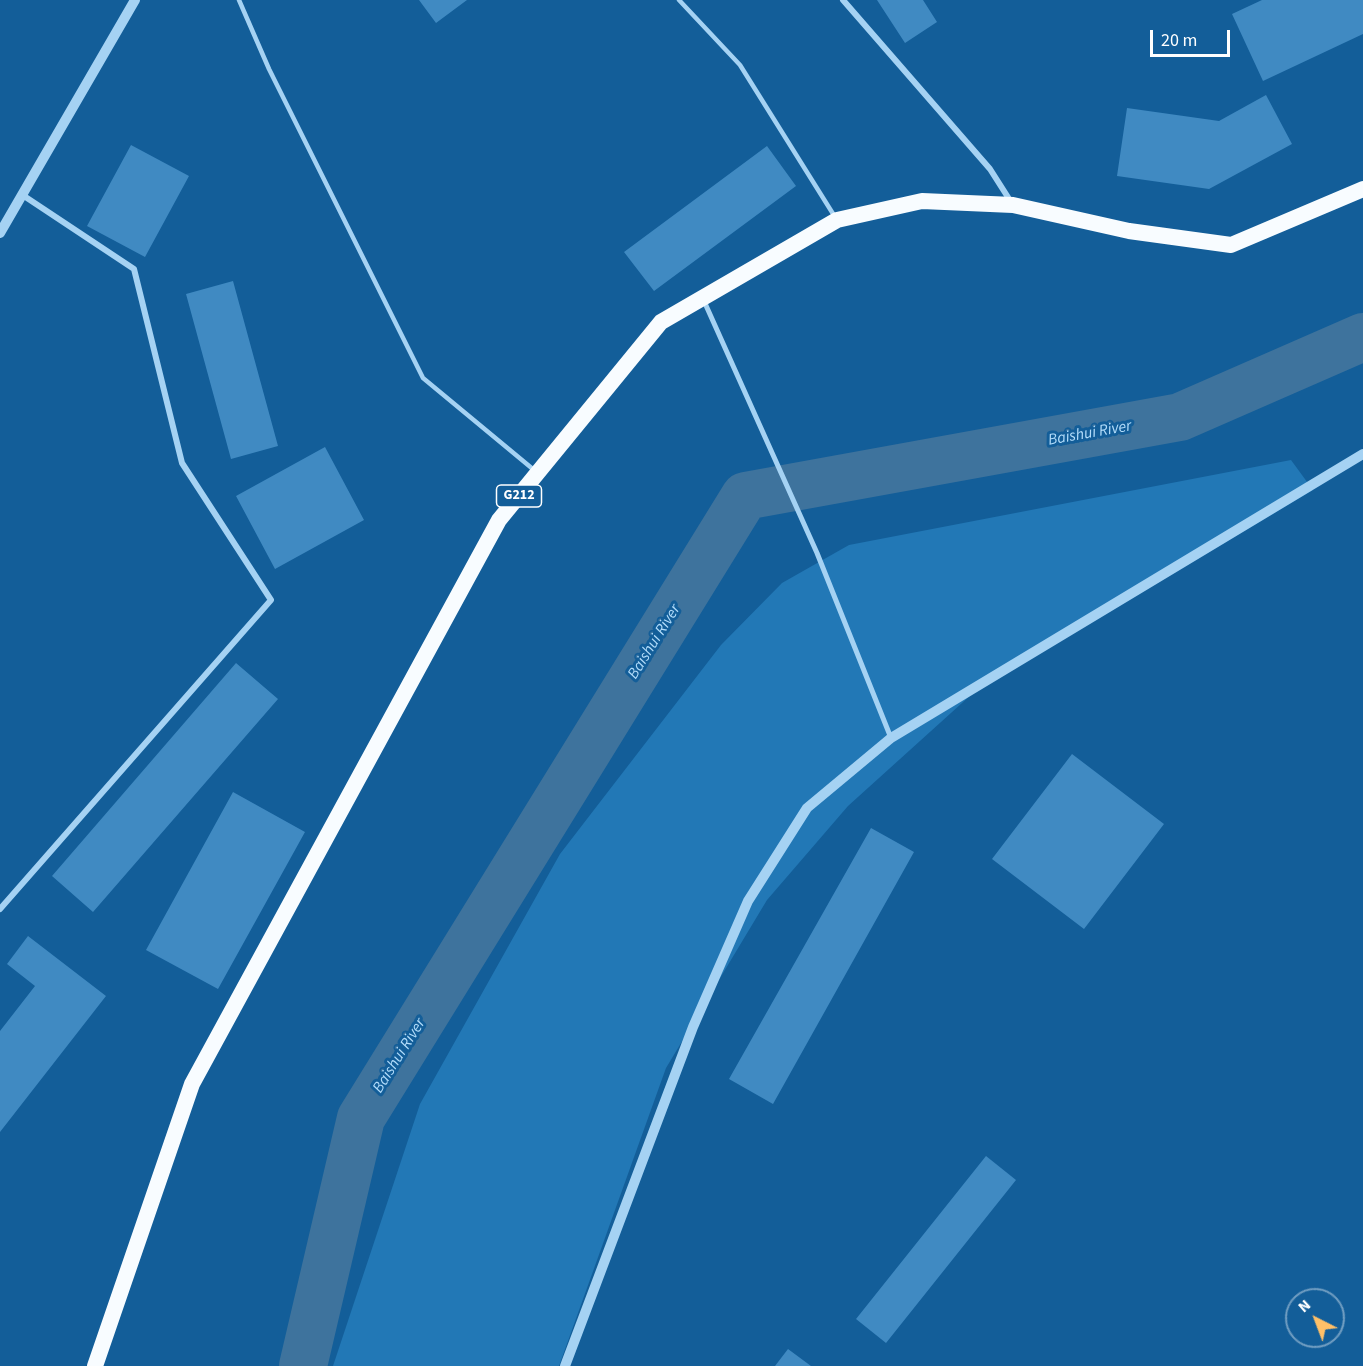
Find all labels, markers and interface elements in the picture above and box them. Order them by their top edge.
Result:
scale bar [1153,18,1232,56]
text: 20 m [1161,28,1197,53]
water label: Baishui River [1047,417,1133,451]
road number: G212 [496,485,542,507]
water label: Baishui River [624,601,686,683]
water label: Baishui River [369,1015,431,1097]
north arrow [1285,1288,1345,1348]
text: N [1293,1294,1316,1318]

